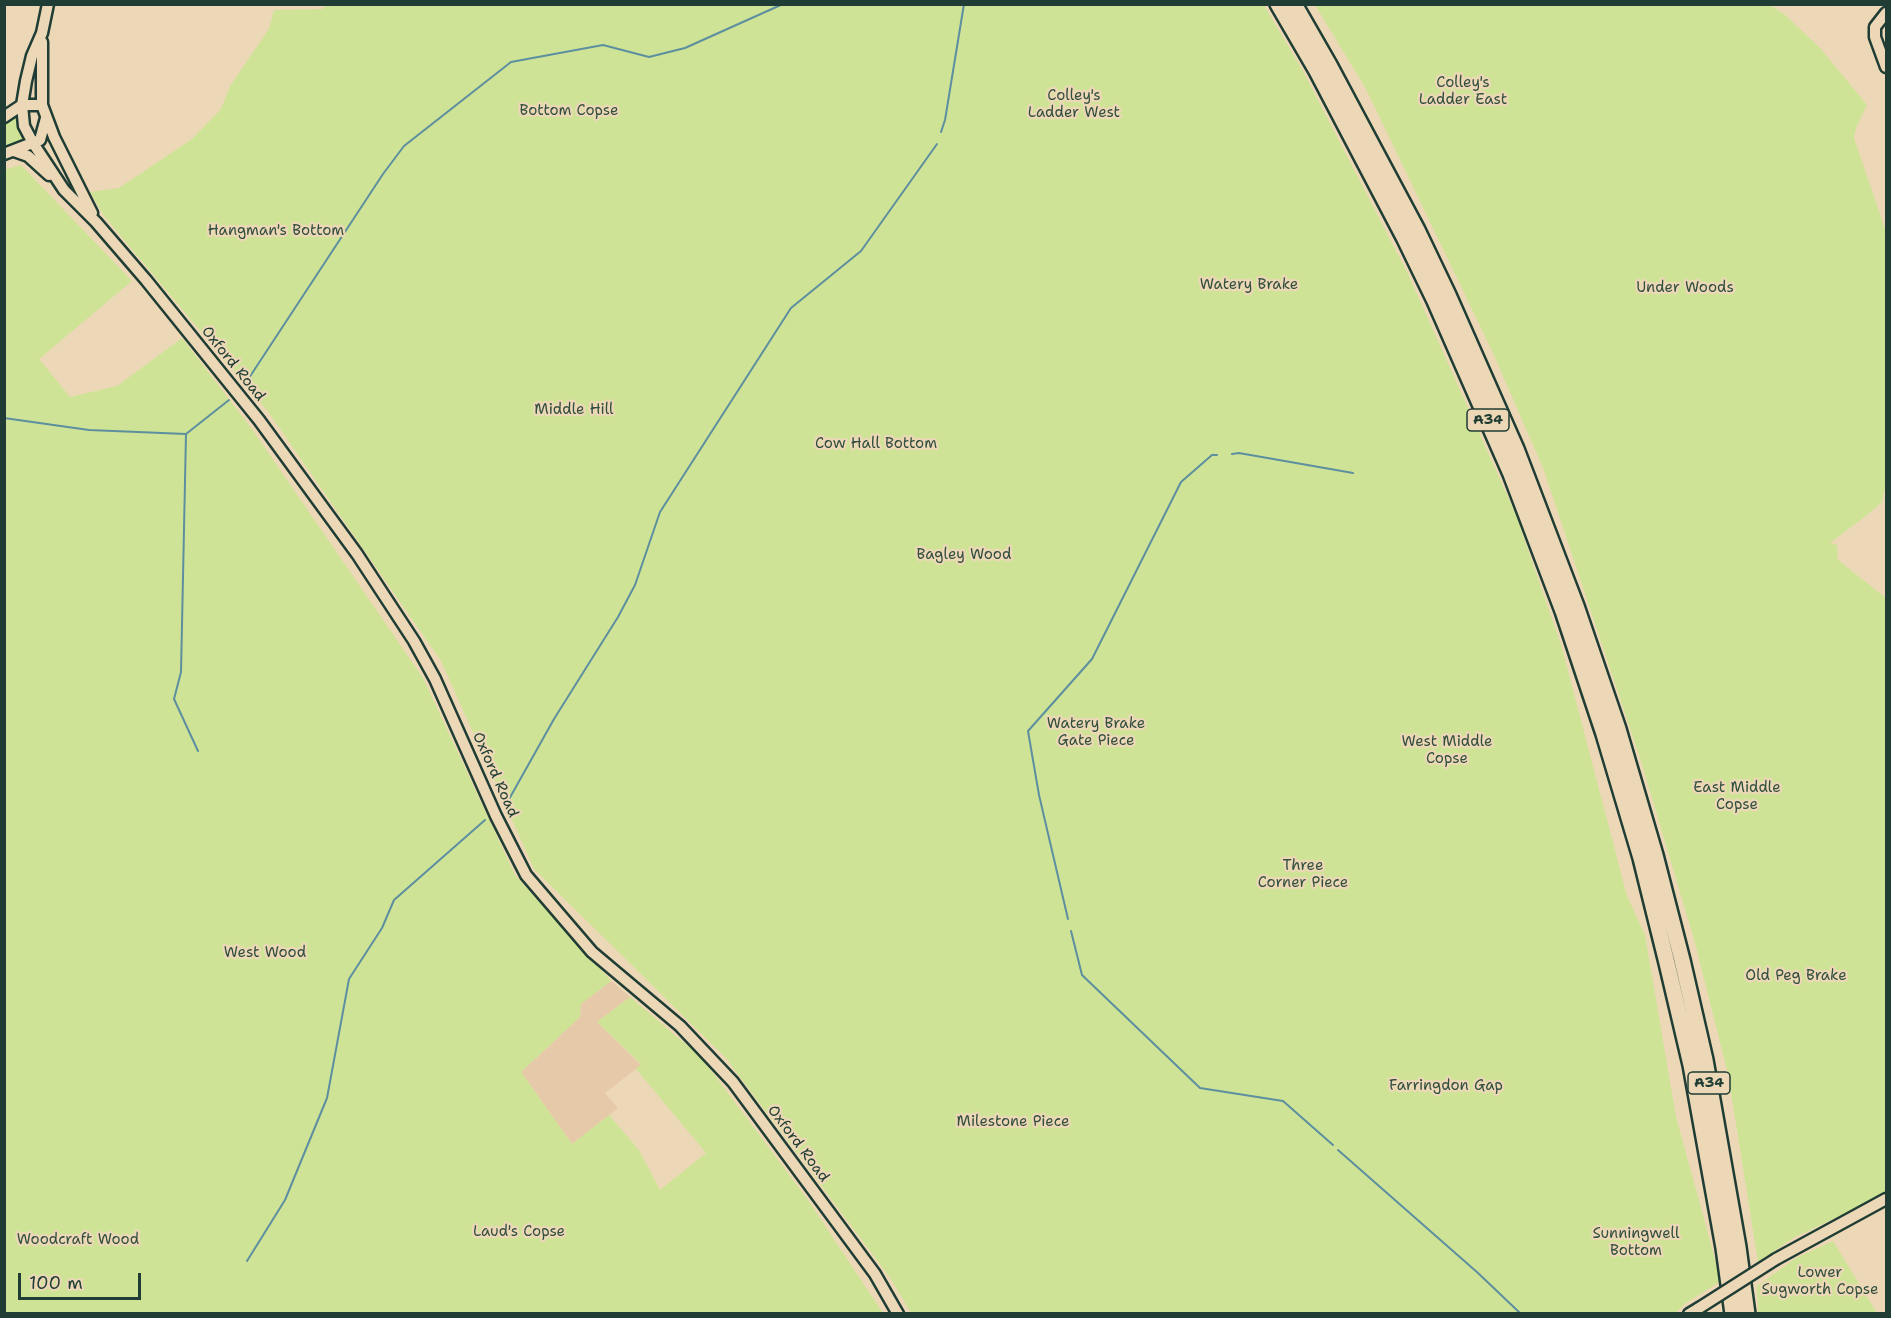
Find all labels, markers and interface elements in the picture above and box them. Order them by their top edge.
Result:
park label: Colley's Ladder East [1419,74,1507,109]
park label: Colley's Ladder West [1028,87,1120,122]
park label: Bottom Copse [519,102,619,120]
park label: Hangman's Bottom [208,222,344,240]
park label: Watery Brake [1200,276,1298,294]
park label: Under Woods [1636,279,1734,297]
street label: Oxford Road [197,323,269,405]
park label: Middle Hill [534,401,614,419]
road number: A34 [1467,409,1509,431]
park label: Cow Hall Bottom [815,435,937,453]
park label: Bagley Wood [917,546,1011,564]
park label: Watery Brake Gate Piece [1047,715,1145,750]
street label: Oxford Road [468,730,522,820]
park label: West Middle Copse [1401,733,1493,768]
park label: East Middle Copse [1693,779,1781,814]
park label: Three Corner Piece [1258,857,1348,892]
park label: West Wood [224,944,306,962]
park label: Old Peg Brake [1745,967,1847,985]
road number: A34 [1688,1072,1730,1094]
park label: Farringdon Gap [1389,1077,1503,1095]
street label: Oxford Road [763,1102,833,1186]
park label: Milestone Piece [957,1113,1069,1131]
park label: Laud's Copse [473,1223,565,1241]
park label: Sunningwell Bottom [1592,1225,1680,1260]
park label: Woodcraft Wood [17,1231,139,1249]
scale bar [21,1261,144,1299]
park label: Lower Sugworth Copse [1762,1264,1878,1299]
text: 100 m [29,1271,83,1295]

